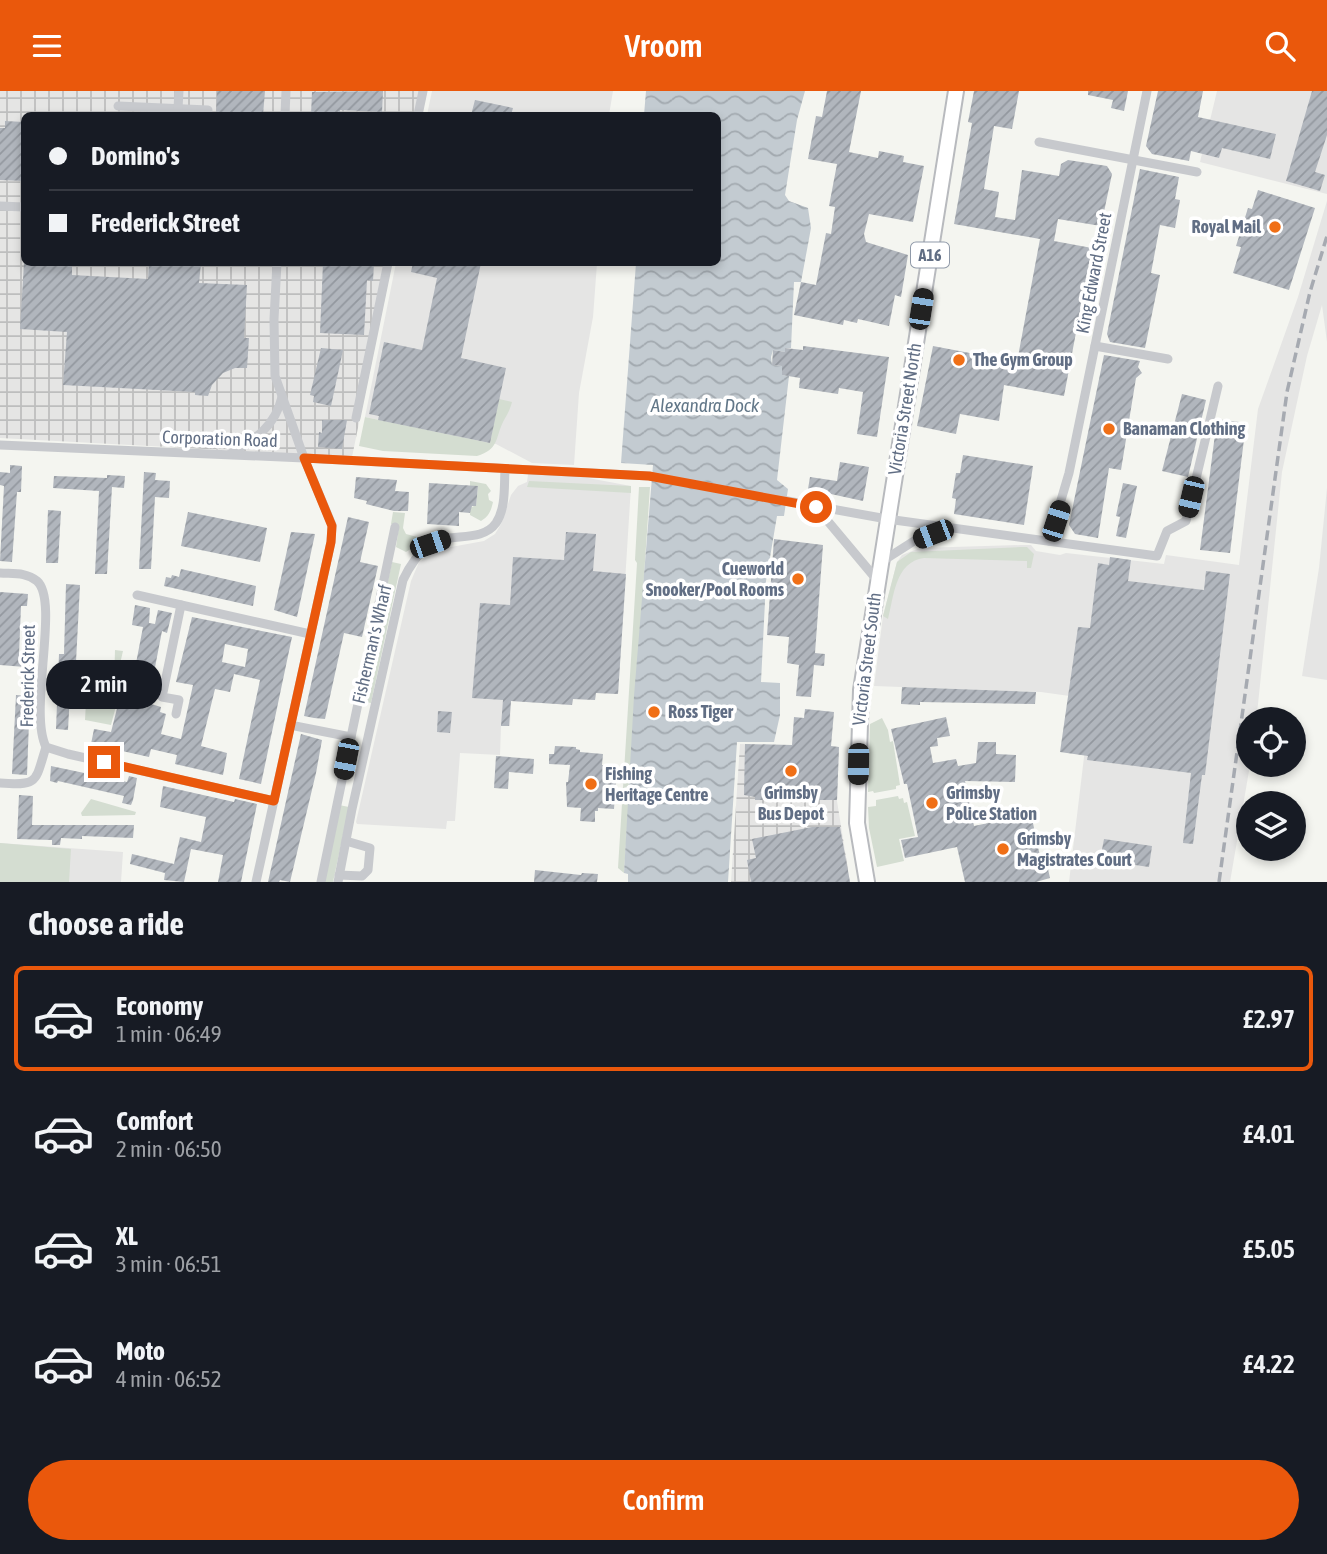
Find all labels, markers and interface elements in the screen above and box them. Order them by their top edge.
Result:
icon: menu [28,27,66,65]
text: Vroom [624,27,703,64]
icon: search [1261,27,1299,65]
text: Domino's [91,141,180,171]
text: Frederick Street [91,208,240,238]
street label: King Edward Street [1071,211,1116,335]
place label: Royal Mail [1192,216,1261,237]
marker: Royal Mail [1267,219,1283,235]
road number: A16 [911,243,949,267]
car [908,287,935,331]
street label: Victoria Street North [884,341,925,476]
place label: The Gym Group [973,349,1073,370]
marker: The Gym Group [951,352,967,368]
water label: Alexandra Dock [650,394,760,416]
place label: Banaman Clothing [1123,418,1245,439]
marker: Banaman Clothing [1101,421,1117,437]
street label: Corporation Road [162,426,278,451]
car [1177,474,1206,520]
route start [800,491,832,523]
car [1040,498,1073,544]
car [910,517,957,551]
car [407,527,454,561]
place label: Cueworld Snooker/Pool Rooms [646,558,785,600]
marker: Cueworld Snooker/Pool Rooms [790,571,806,587]
street label: Fisherman's Wharf [348,582,395,706]
street label: Victoria Street South [848,591,885,727]
street label: Frederick Street [16,624,39,728]
callout: 2 min [46,661,162,709]
text: 2 min [81,671,127,697]
place label: Ross Tiger [668,701,734,722]
marker: Ross Tiger [646,704,662,720]
map controls [1236,707,1306,861]
button: locate [1236,707,1306,777]
car [332,736,361,782]
car [848,743,869,785]
route end [88,746,120,778]
place label: Fishing Heritage Centre [605,763,708,805]
marker: Grimsby Bus Depot [783,763,799,779]
marker: Fishing Heritage Centre [583,776,599,792]
place label: Grimsby Bus Depot [758,782,825,824]
place label: Grimsby Police Station [946,782,1037,824]
button: layers [1236,791,1306,861]
marker: Grimsby Police Station [924,795,940,811]
place label: Grimsby Magistrates Court [1017,828,1133,870]
marker: Grimsby Magistrates Court [995,841,1011,857]
text: Choose a ride [28,905,184,942]
icon: car [32,987,95,1050]
text: Economy [116,991,203,1021]
text: £2.97 [1243,1004,1295,1034]
text: 1 min · 06:49 [116,1021,222,1047]
icon: car [32,1102,95,1165]
text: Comfort [116,1106,193,1136]
text: £4.01 [1243,1119,1295,1149]
text: 2 min · 06:50 [116,1136,222,1162]
icon: car [32,1217,95,1280]
text: XL [116,1221,138,1251]
text: £5.05 [1243,1234,1295,1264]
text: 3 min · 06:51 [116,1251,222,1277]
icon: car [32,1332,95,1395]
text: Moto [116,1336,165,1366]
text: £4.22 [1243,1349,1295,1379]
text: 4 min · 06:52 [116,1366,222,1392]
button: Confirm [28,1460,1299,1540]

